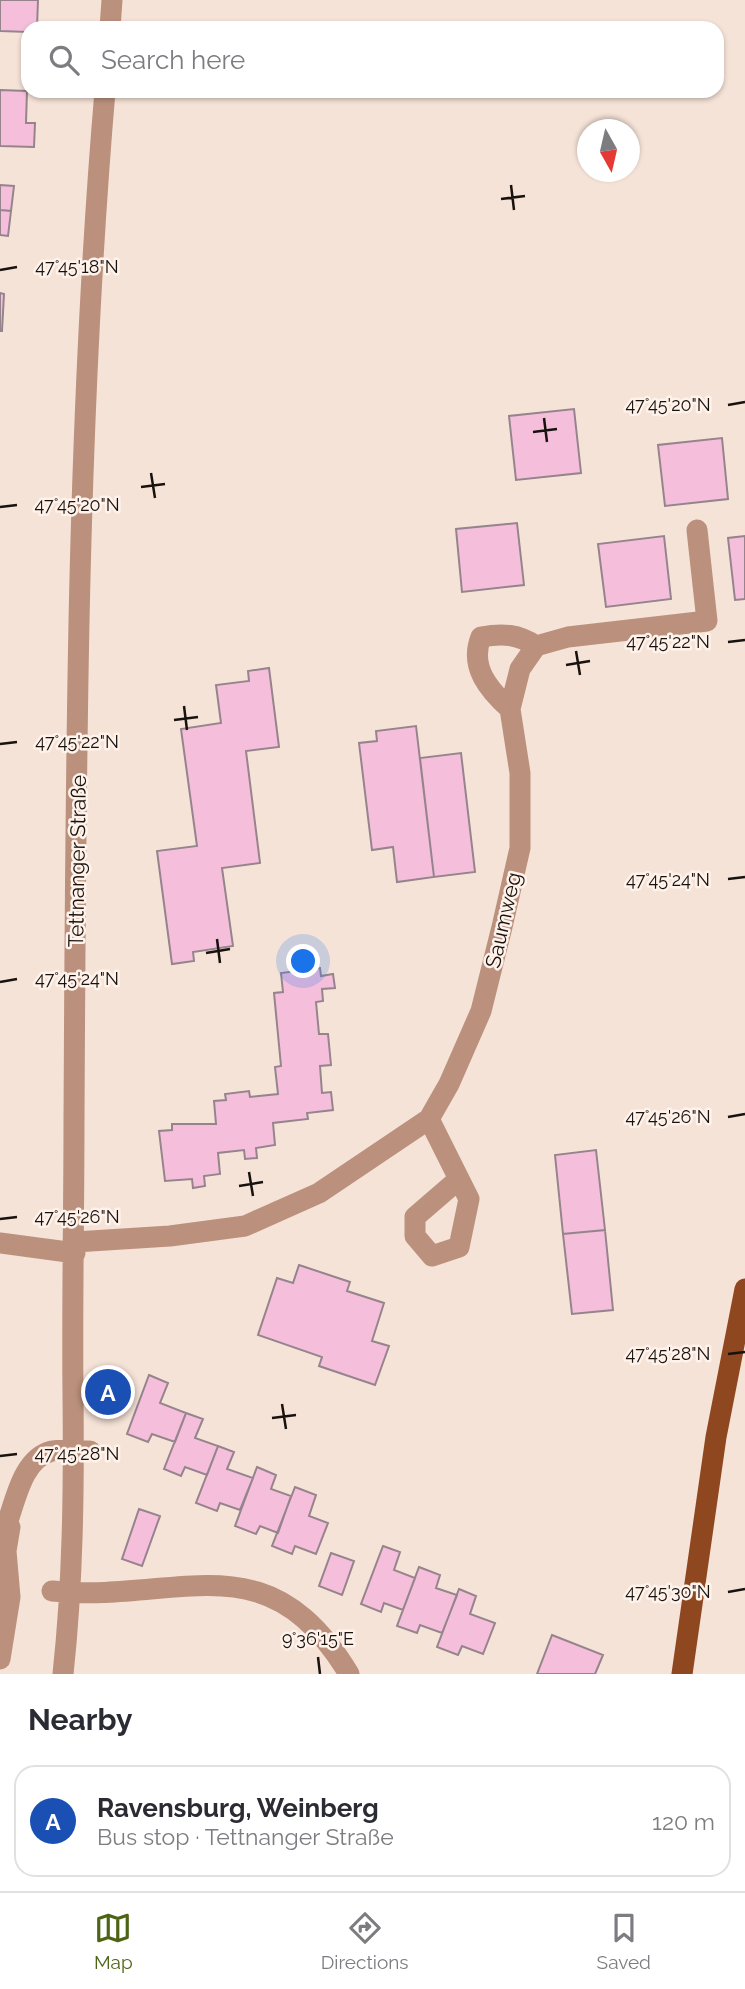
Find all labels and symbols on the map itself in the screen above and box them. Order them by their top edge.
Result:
north arrow [577,119,640,182]
text: 47°45'18"N [35,256,119,277]
text: 47°45'20"N [625,394,711,415]
text: 47°45'20"N [34,494,120,515]
text: 47°45'22"N [626,631,710,652]
text: 47°45'22"N [35,731,119,752]
street label: Tettnanger Straße [63,775,91,947]
text: 47°45'24"N [626,869,710,890]
street label: Saumweg [480,870,526,970]
your location [286,944,320,978]
text: 47°45'24"N [35,968,119,989]
text: 47°45'26"N [625,1106,711,1127]
text: 47°45'26"N [34,1206,120,1227]
text: 47°45'28"N [626,1343,710,1364]
pin: A [85,1366,131,1418]
text: 47°45'28"N [35,1443,119,1464]
text: 47°45'30"N [625,1581,711,1602]
text: 9°36'15"E [282,1628,354,1649]

